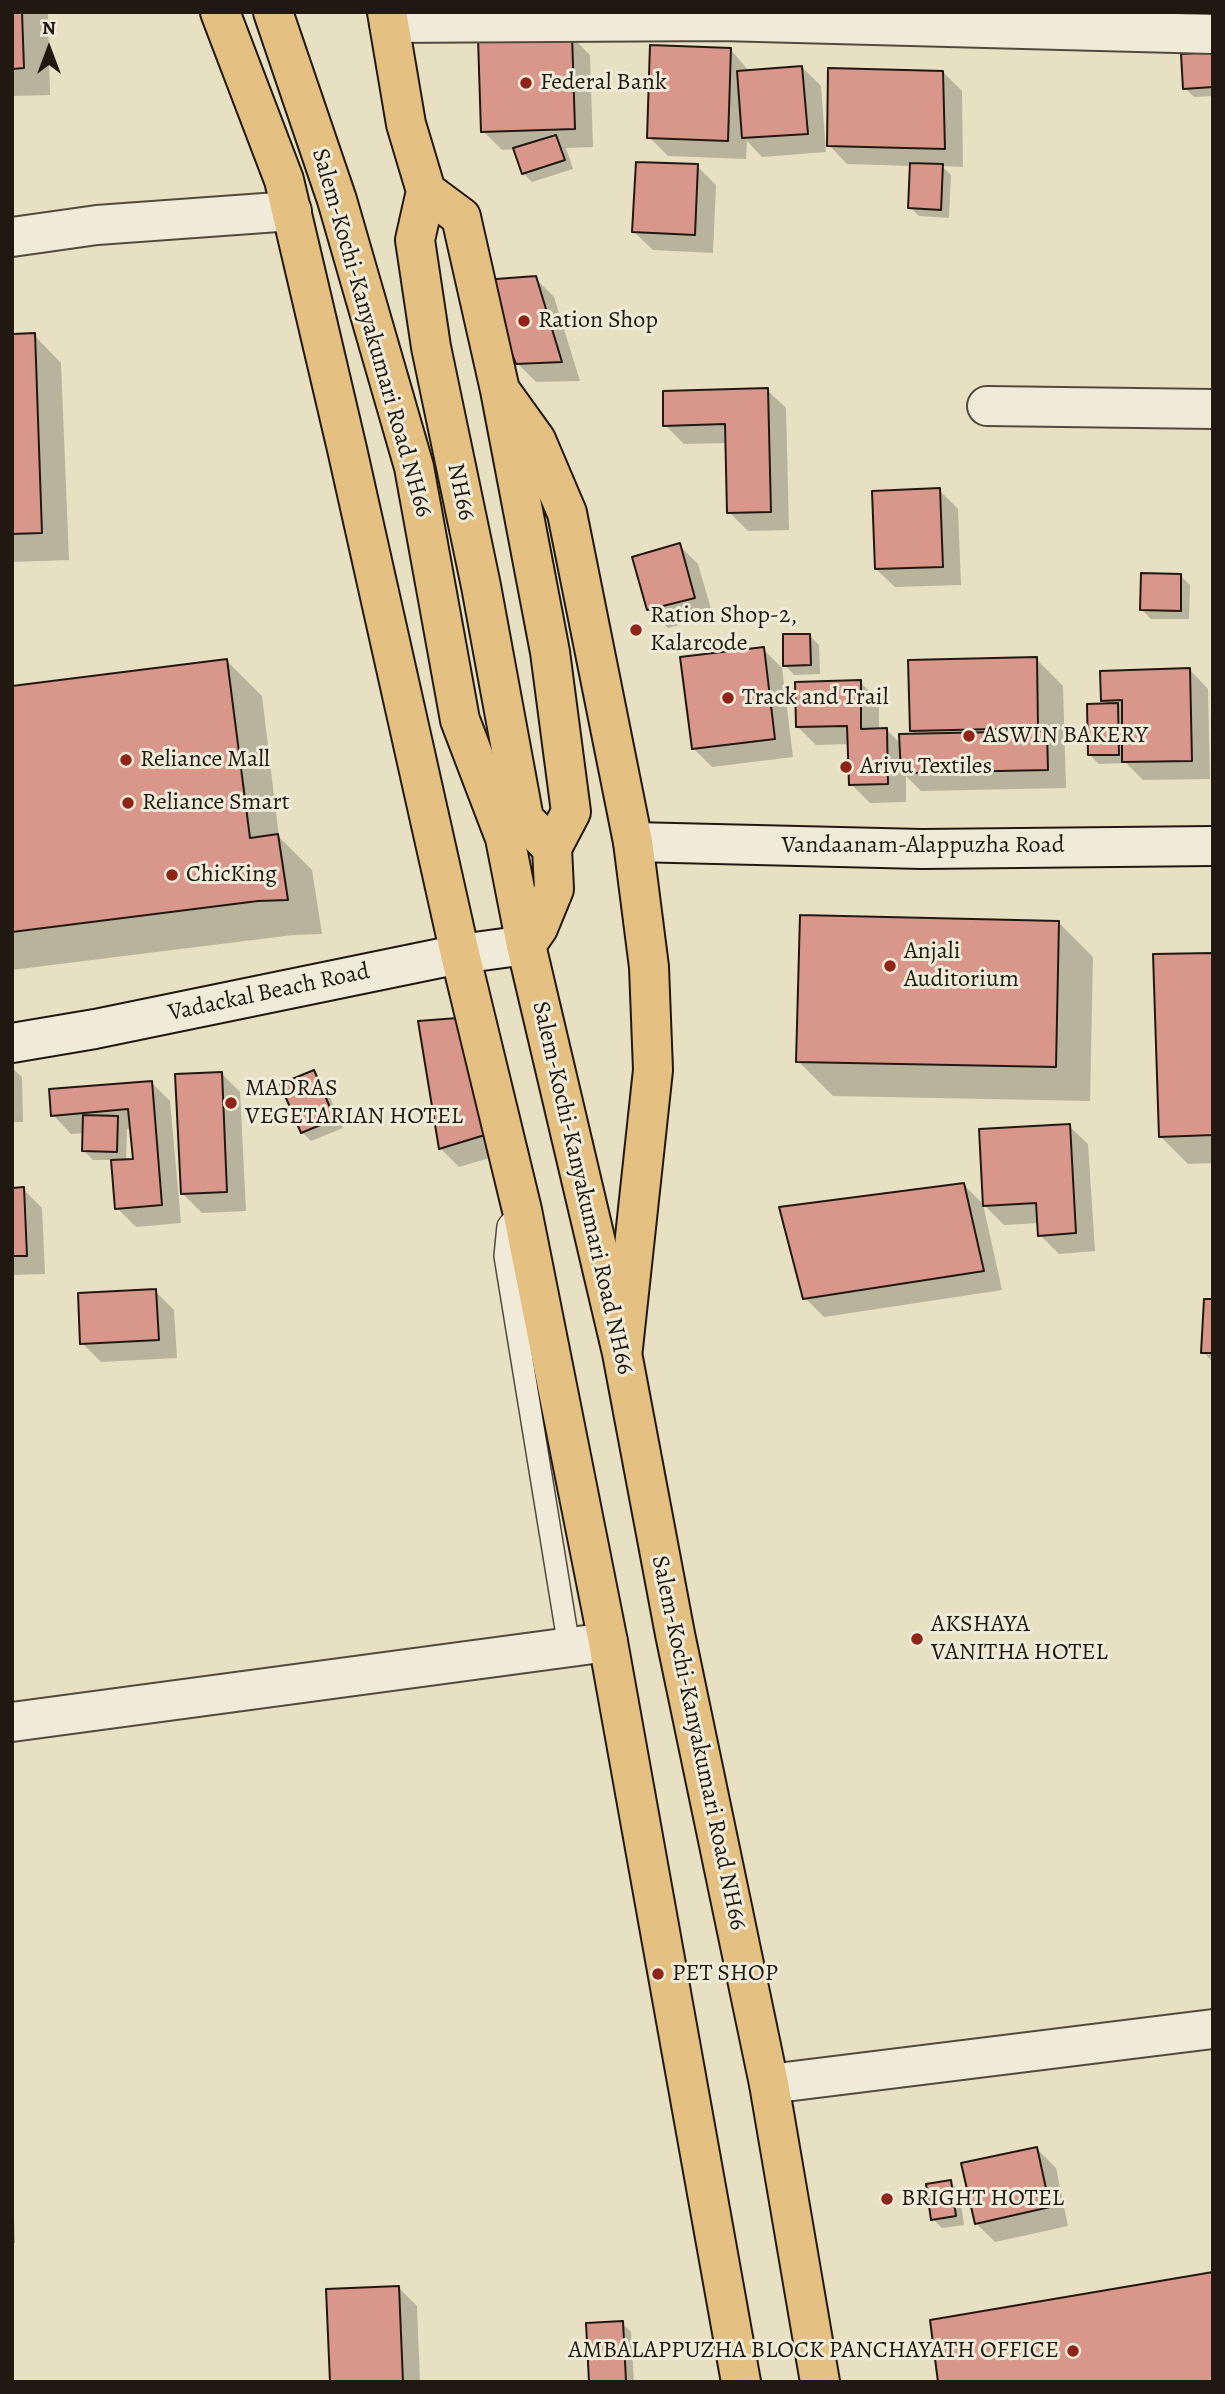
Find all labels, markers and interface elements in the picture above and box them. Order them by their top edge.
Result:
north arrow [14,14,84,84]
text: N [42,15,56,41]
place label: Federal Bank [540,69,667,97]
marker: Federal Bank [518,75,534,91]
street label: Salem-Kochi-Kanyakumari Road NH66 [304,145,438,521]
place label: Ration Shop [538,307,658,335]
marker: Ration Shop [516,313,532,329]
street label: NH66 [440,461,480,523]
place label: Ration Shop-2, Kalarcode [650,602,797,658]
marker: Ration Shop-2, Kalarcode [628,622,644,638]
place label: Track and Trail [742,684,888,712]
marker: Track and Trail [720,690,736,706]
place label: ASWIN BAKERY [983,722,1148,750]
marker: ASWIN BAKERY [961,728,977,744]
place label: Reliance Mall [140,746,270,774]
marker: Reliance Mall [118,752,134,768]
place label: Arivu Textiles [860,753,992,781]
marker: Arivu Textiles [838,759,854,775]
place label: Reliance Smart [142,789,290,817]
marker: Reliance Smart [120,795,136,811]
street label: Vandaanam-Alappuzha Road [781,832,1065,860]
place label: ChicKing [186,861,277,889]
marker: ChicKing [164,867,180,883]
place label: Anjali Auditorium [904,938,1019,994]
street label: Vadackal Beach Road [166,958,372,1028]
marker: Anjali Auditorium [882,958,898,974]
street label: Salem-Kochi-Kanyakumari Road NH66 [525,999,639,1377]
place label: MADRAS VEGETARIAN HOTEL [245,1075,463,1131]
marker: MADRAS VEGETARIAN HOTEL [223,1095,239,1111]
street label: Salem-Kochi-Kanyakumari Road NH66 [644,1553,752,1933]
place label: AKSHAYA VANITHA HOTEL [931,1611,1108,1667]
marker: AKSHAYA VANITHA HOTEL [909,1631,925,1647]
place label: PET SHOP [672,1960,778,1988]
marker: PET SHOP [650,1966,666,1982]
place label: BRIGHT HOTEL [901,2185,1064,2213]
marker: BRIGHT HOTEL [879,2191,895,2207]
place label: AMBALAPPUZHA BLOCK PANCHAYATH OFFICE [568,2337,1059,2365]
marker: AMBALAPPUZHA BLOCK PANCHAYATH OFFICE [1065,2343,1081,2359]

